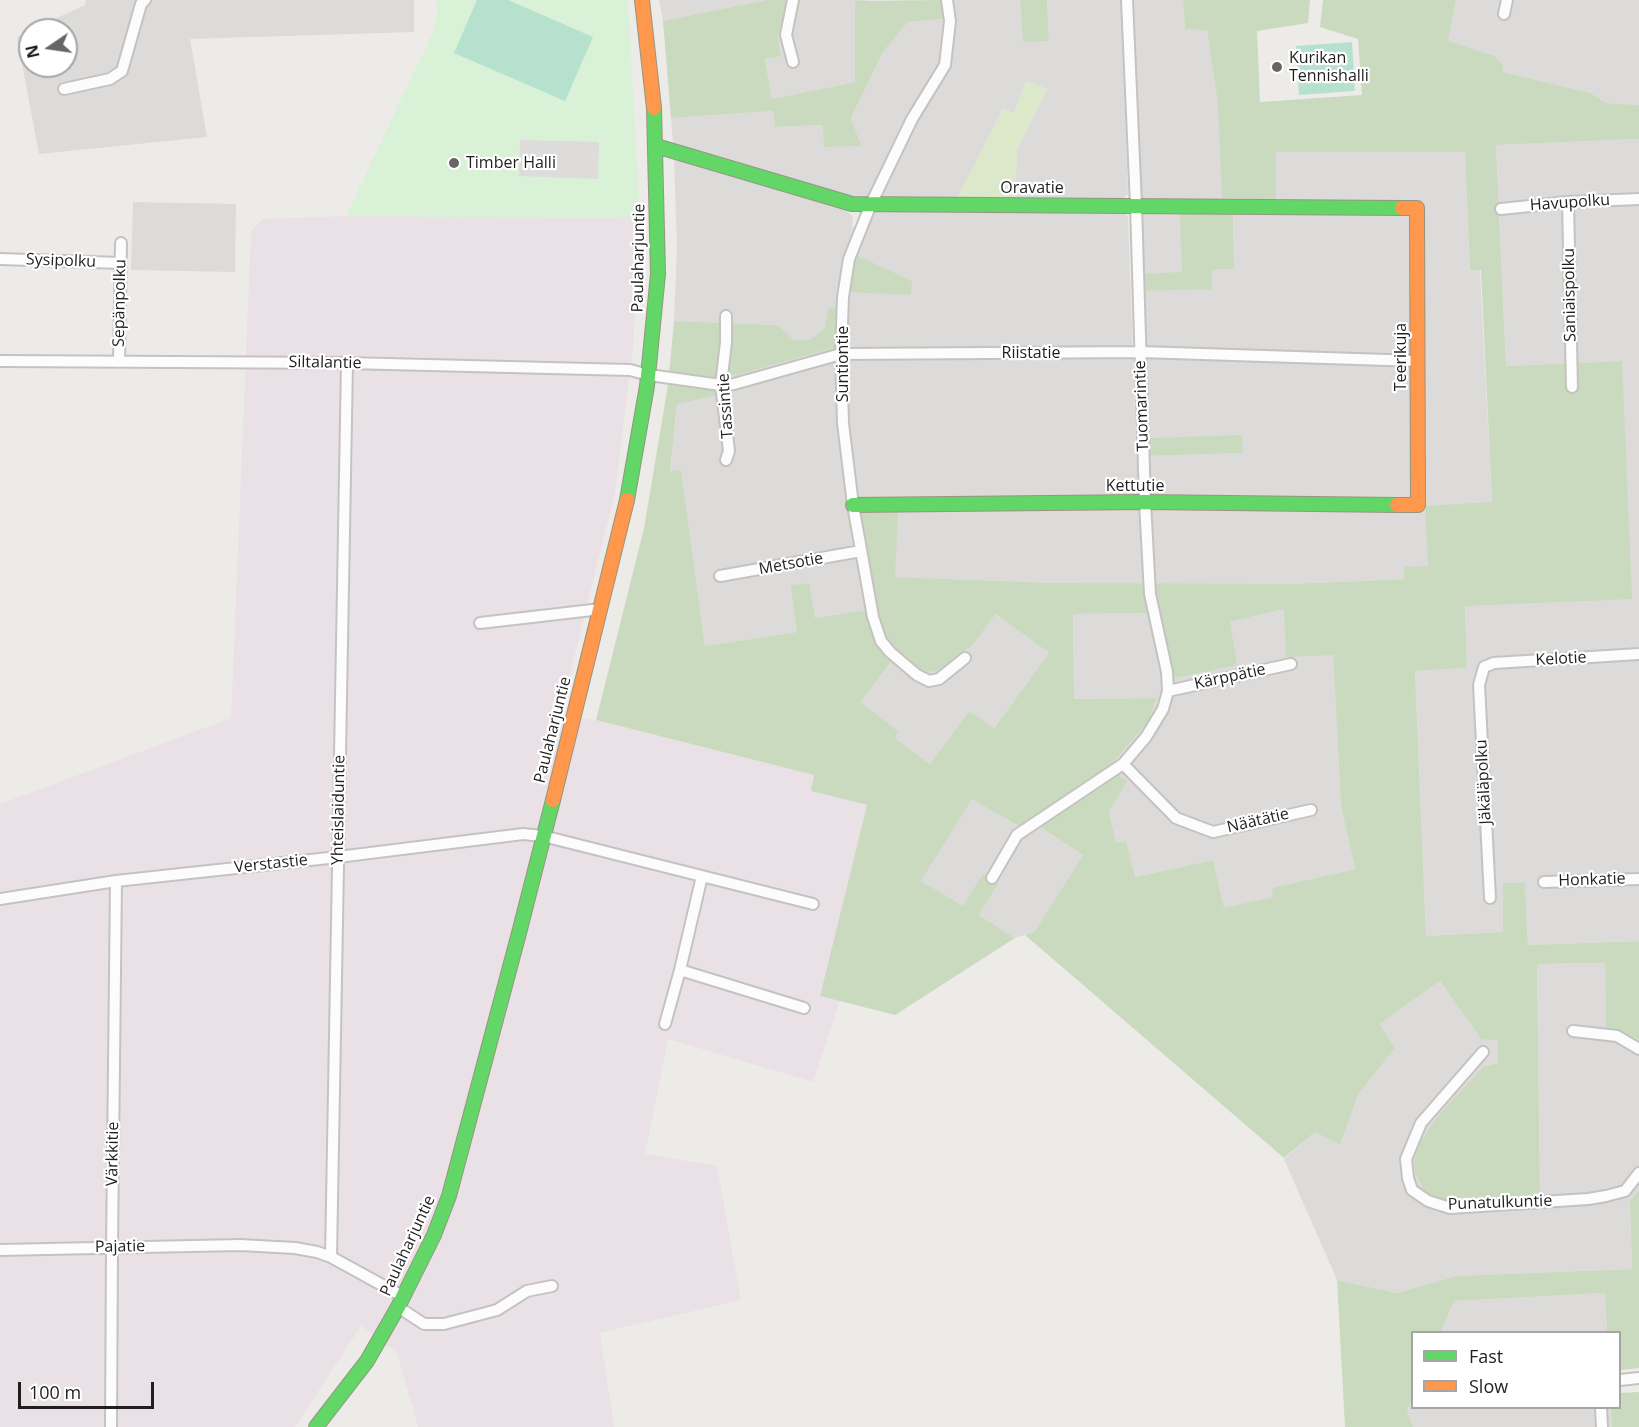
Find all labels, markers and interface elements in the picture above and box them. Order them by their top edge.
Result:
north arrow [18,18,78,78]
text: N [20,43,45,60]
place label: Kurikan Tennishalli [1289,48,1369,86]
marker: Kurikan Tennishalli [1270,60,1284,74]
place label: Timber Halli [466,153,556,173]
marker: Timber Halli [447,156,461,170]
street label: Oravatie [1000,178,1064,198]
street label: Havupolku [1529,191,1611,215]
street label: Paulaharjuntie [628,203,650,313]
street label: Saniaispolku [1560,248,1580,342]
street label: Sysipolku [26,250,96,272]
street label: Sepänpolku [110,259,130,347]
street label: Teerikuja [1391,323,1411,391]
street label: Suntiontie [833,326,853,402]
street label: Riistatie [1002,343,1060,363]
street label: Siltalantie [288,353,362,373]
street label: Tuomarintie [1131,360,1153,452]
street label: Tassintie [714,373,738,439]
street label: Kettutie [1106,476,1164,496]
street label: Metsotie [757,549,825,579]
street label: Kelotie [1535,648,1587,670]
street label: Kärppätie [1193,660,1267,694]
street label: Paulaharjuntie [531,675,575,785]
street label: Jäkäläpolku [1472,739,1496,825]
street label: Yhteislaiduntie [328,755,350,865]
street label: Näätätie [1225,805,1291,837]
street label: Verstastie [233,851,309,877]
street label: Honkatie [1558,869,1626,891]
street label: Värkkitie [103,1122,123,1186]
street label: Punatulkuntie [1447,1192,1553,1214]
street label: Paulaharjuntie [376,1193,440,1299]
street label: Pajatie [95,1237,145,1257]
legend [1411,1331,1621,1409]
text: Fast [1469,1344,1503,1368]
scale bar [21,1370,158,1408]
text: Slow [1469,1374,1508,1398]
text: 100 m [29,1380,81,1404]

